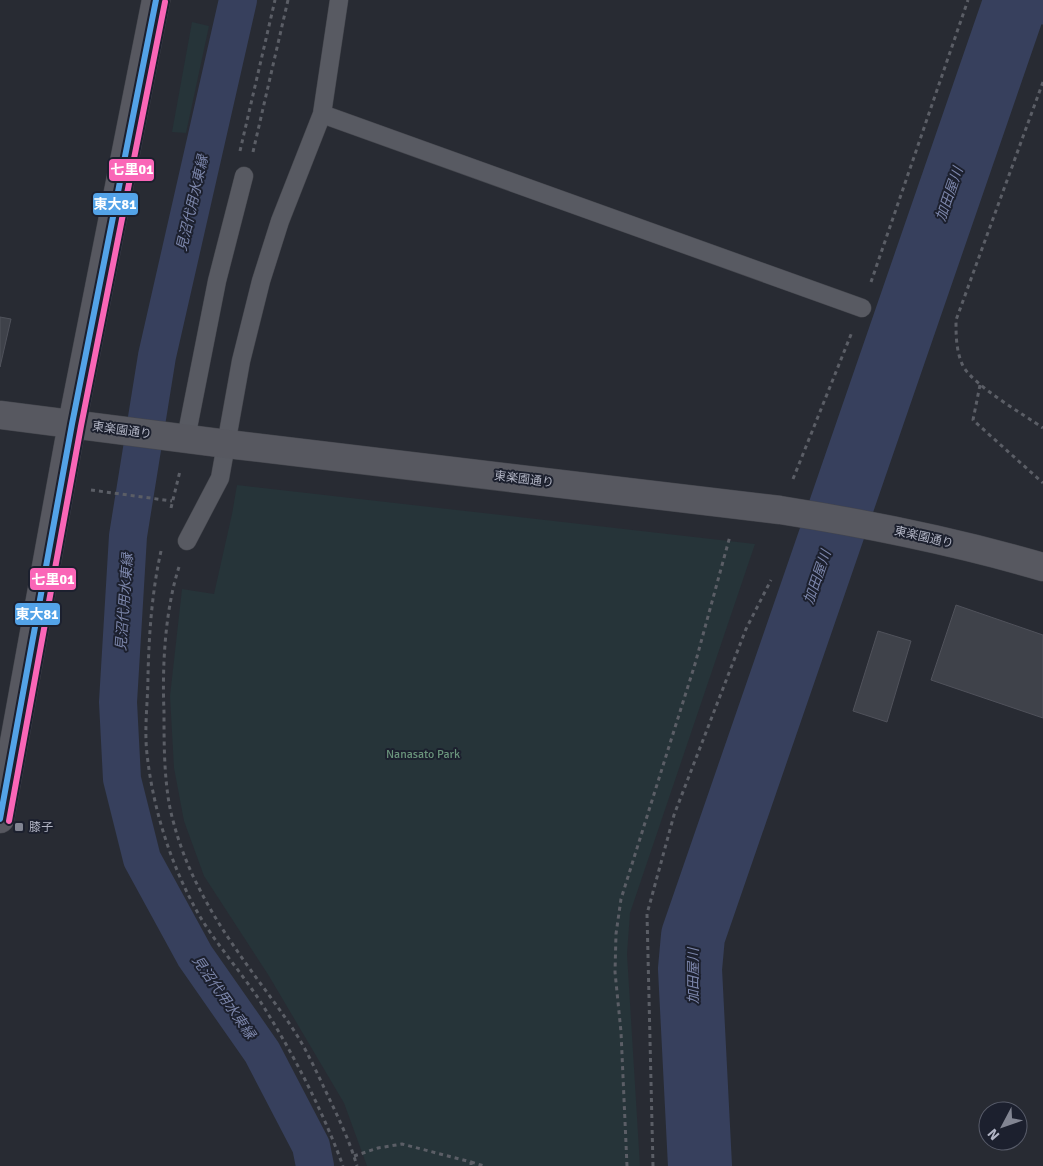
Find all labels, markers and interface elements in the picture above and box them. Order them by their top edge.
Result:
water label: 見沼代用水東縁 [173,152,212,253]
line badge: 七里01 [108,158,155,182]
text: 七里01 [110,161,154,178]
water label: 加田屋川 [932,163,967,223]
line badge: 東大81 [92,192,139,216]
text: 東大81 [93,196,137,213]
street label: 東楽園通り [91,419,153,442]
street label: 東楽園通り [493,468,555,491]
street label: 東楽園通り [893,523,955,552]
water label: 加田屋川 [800,546,835,606]
water label: 見沼代用水東縁 [113,551,137,652]
line badge: 七里01 [29,567,77,591]
text: 七里01 [31,571,75,588]
line badge: 東大81 [14,602,61,626]
text: 東大81 [15,606,59,623]
park label: Nanasato Park [386,747,460,762]
place label: 膝子 [29,820,53,835]
marker: 膝子 [13,821,25,833]
water label: 加田屋川 [685,946,702,1004]
water label: 見沼代用水東縁 [189,952,260,1044]
north arrow [978,1101,1028,1151]
text: N [984,1125,1003,1143]

